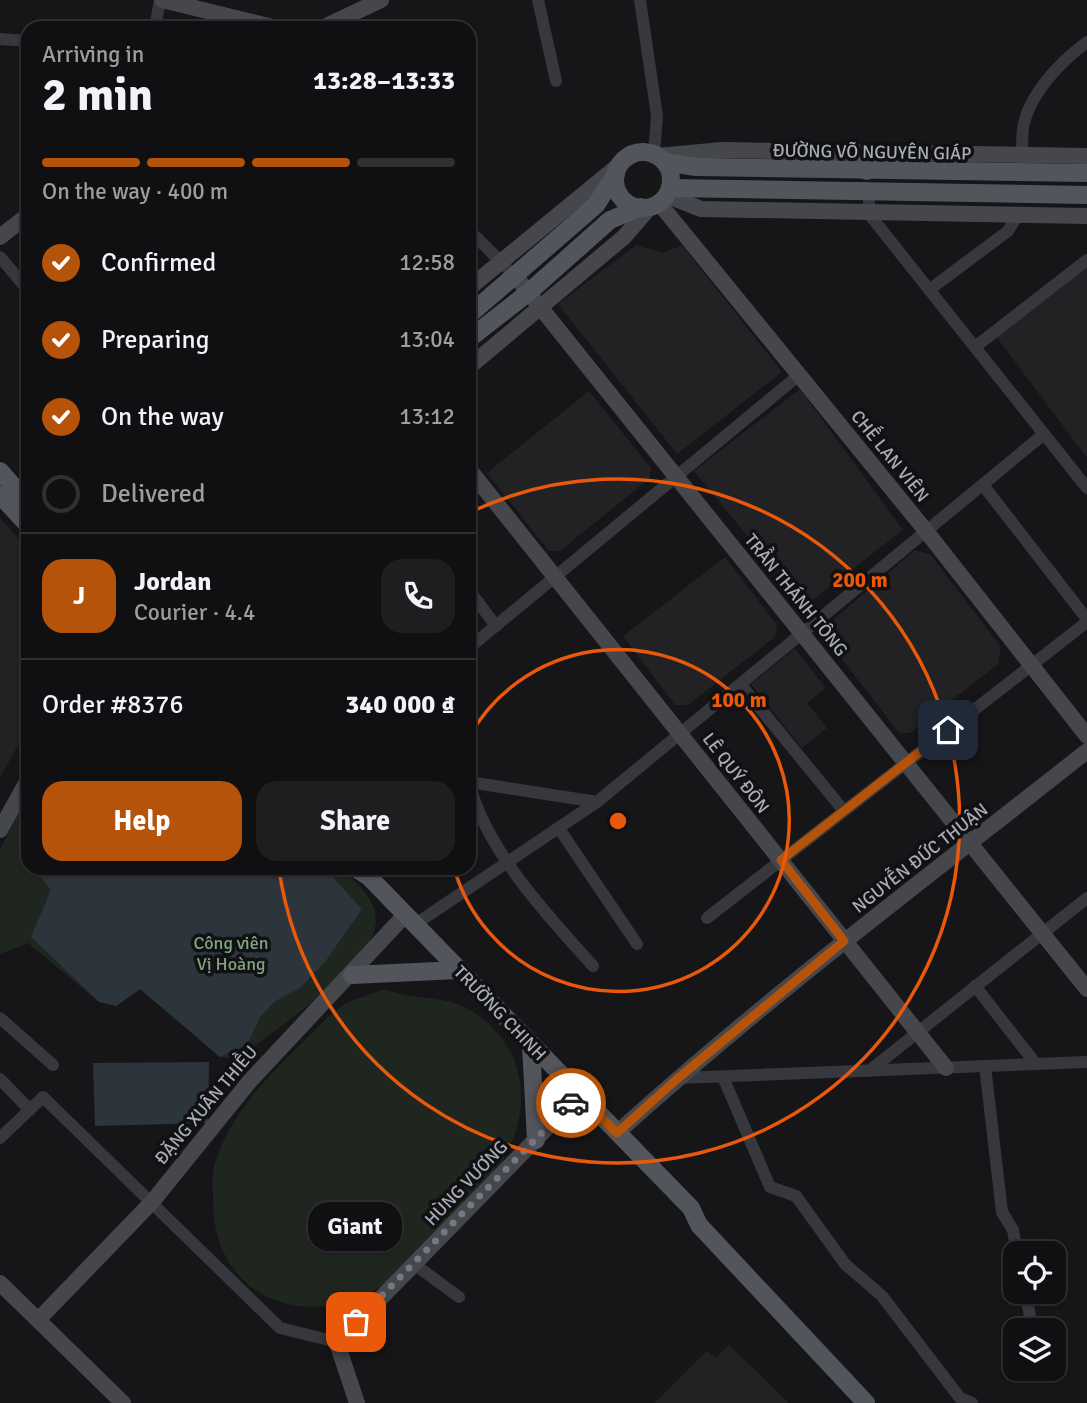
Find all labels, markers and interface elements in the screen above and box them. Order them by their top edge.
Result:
text: Arriving in [42,40,144,69]
text: 13:28–13:33 [313,65,455,97]
text: 2 min [42,67,153,123]
street label: ĐƯỜNG VÕ NGUYÊN GIÁP [772,139,972,165]
text: On the way · 400 m [42,177,228,206]
icon: check [42,244,80,282]
text: Confirmed [101,247,216,279]
text: 12:58 [399,248,455,277]
icon: check [42,321,80,359]
text: Preparing [101,324,209,356]
text: 13:04 [399,325,455,354]
icon: check [42,398,80,436]
text: On the way [101,401,224,433]
text: 13:12 [399,402,455,431]
street label: CHẾ LAN VIÊN [846,404,936,506]
text: Delivered [101,478,206,510]
street label: TRẦN THÁNH TÔNG [740,527,854,661]
button: phone [381,559,455,633]
text: Jordan [134,566,211,598]
text: 200 m [832,567,888,593]
text: J [73,580,85,612]
text: Courier · 4.4 [134,598,255,627]
text: 100 m [711,687,767,713]
text: Order #8376 [42,689,183,721]
text: 340 000 ₫ [345,689,455,721]
pin [918,700,978,760]
icon: home [929,711,967,749]
street label: LÊ QUÝ ĐÔN [698,728,774,818]
button: Help [42,781,242,861]
button: Share [256,781,455,861]
street label: NGUYỄN ĐỨC THUẬN [846,796,992,918]
centre of rings [606,809,630,833]
park label: Công viên Vị Hoàng [193,932,269,975]
street label: TRƯỜNG CHINH [449,961,551,1065]
street label: ĐẶNG XUÂN THIỀU [148,1039,262,1169]
courier [536,1068,606,1138]
icon: car [552,1084,590,1122]
street label: HÙNG VƯƠNG [420,1136,512,1230]
callout: Giant [309,1203,403,1252]
text: Giant [328,1212,382,1241]
map controls [1003,1241,1066,1381]
button: locate [1003,1241,1066,1304]
pin [326,1292,386,1352]
icon: bag [337,1303,375,1341]
button: layers [1003,1318,1066,1381]

